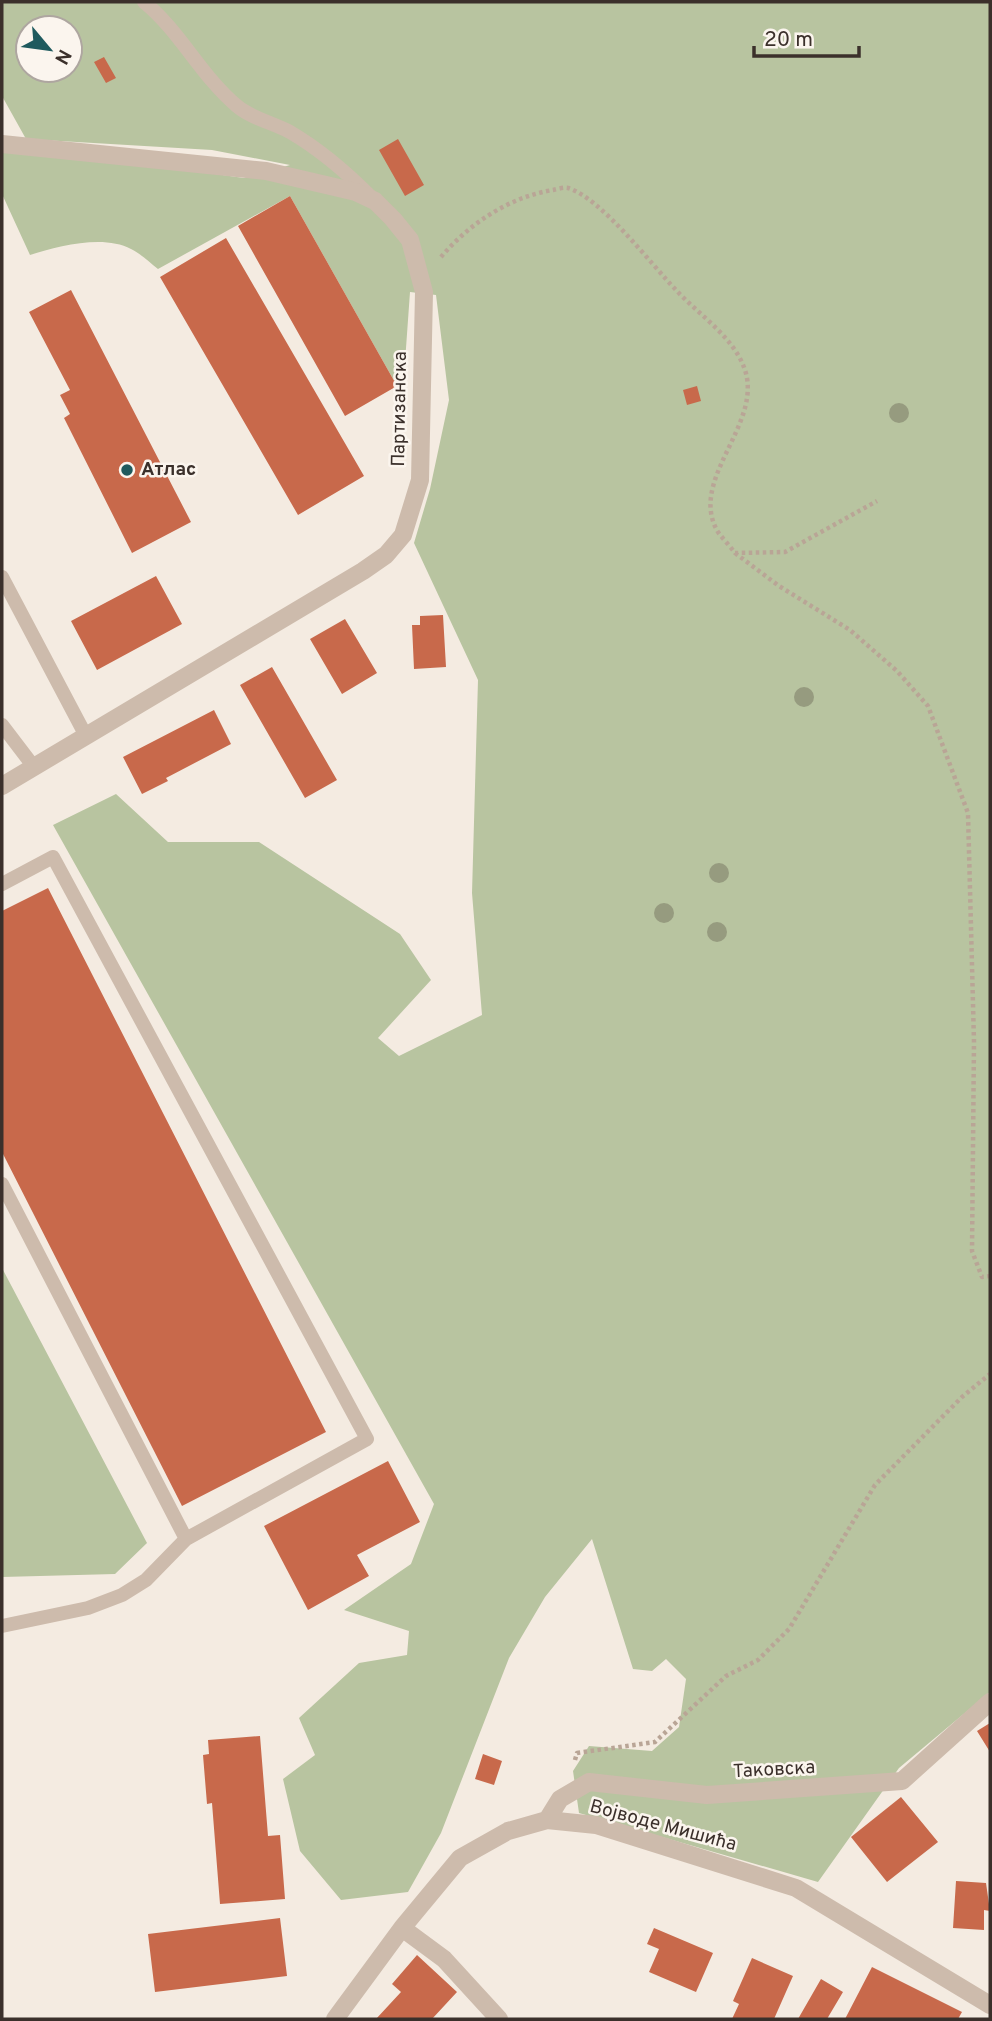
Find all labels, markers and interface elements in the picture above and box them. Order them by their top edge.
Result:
north arrow [14,14,84,84]
scale bar [754,14,859,58]
text: 20 m [764,27,813,54]
text: N [48,44,76,68]
street label: Партизанска [387,351,413,467]
place label: Атлас [141,458,196,482]
marker: Атлас [119,462,135,478]
street label: Таковска [732,1756,816,1784]
street label: Војводе Мишића [587,1795,739,1857]

